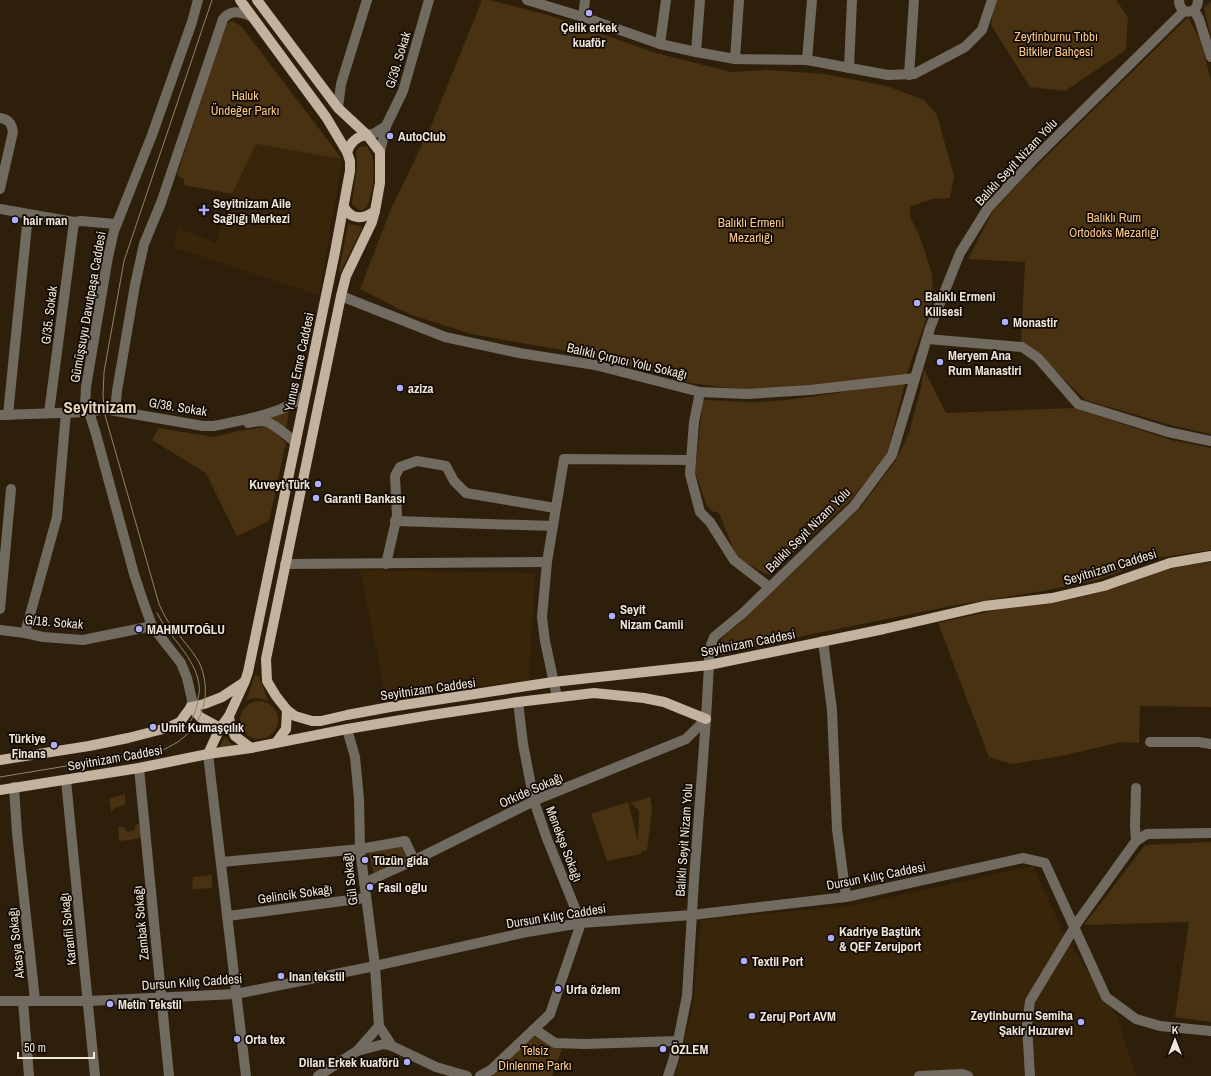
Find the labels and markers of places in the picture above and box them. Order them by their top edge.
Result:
marker: Çelik erkek kuaför [584,8,594,18]
place label: Çelik erkek kuaför [561,19,617,51]
place label: AutoClub [398,128,446,145]
marker: AutoClub [385,131,395,141]
place label: Seyitnizam Aile Sağlığı Merkezi [213,195,291,227]
marker: Seyitnizam Aile Sağlığı Merkezi [198,204,210,216]
place label: hair man [23,212,67,229]
marker: hair man [10,215,20,225]
place label: Balıklı Ermeni Kilisesi [925,288,996,320]
marker: Balıklı Ermeni Kilisesi [912,298,922,308]
place label: Monastir [1013,314,1058,331]
marker: Monastir [1000,317,1010,327]
place label: Meryem Ana Rum Manastiri [948,347,1021,379]
marker: Meryem Ana Rum Manastiri [935,357,945,367]
place label: aziza [408,380,434,397]
marker: aziza [395,383,405,393]
place label: Kuveyt Türk [249,476,310,493]
marker: Kuveyt Türk [313,479,323,489]
place label: Garanti Bankası [324,490,405,507]
marker: Garanti Bankası [311,493,321,503]
place label: Seyit Nizam Camii [620,601,683,633]
marker: Seyit Nizam Camii [607,611,617,621]
place label: MAHMUTOĞLU [147,621,225,638]
marker: MAHMUTOĞLU [134,624,144,634]
place label: Umit Kumaşçılık [161,719,244,736]
marker: Umit Kumaşçılık [148,722,158,732]
place label: Türkiye Finans [9,730,46,762]
marker: Türkiye Finans [49,740,59,750]
place label: Tüzün gida [373,852,429,869]
marker: Tüzün gida [360,855,370,865]
place label: Fasil oğlu [378,879,427,896]
marker: Fasil oğlu [365,882,375,892]
place label: Kadriye Baştürk & QEF Zerujport [839,923,922,955]
marker: Kadriye Baştürk & QEF Zerujport [826,933,836,943]
place label: Textil Port [752,953,804,970]
marker: Textil Port [739,956,749,966]
place label: Inan tekstil [289,968,345,985]
marker: Inan tekstil [276,971,286,981]
place label: Urfa özlem [566,981,621,998]
marker: Urfa özlem [553,984,563,994]
place label: Metin Tekstil [118,996,182,1013]
marker: Metin Tekstil [105,999,115,1009]
place label: Zeytinburnu Semiha Şakir Huzurevi [971,1007,1073,1039]
place label: Zeruj Port AVM [760,1008,836,1025]
marker: Zeruj Port AVM [747,1011,757,1021]
marker: Zeytinburnu Semiha Şakir Huzurevi [1076,1017,1086,1027]
place label: Orta tex [245,1031,285,1048]
marker: Orta tex [232,1034,242,1044]
place label: ÖZLEM [671,1041,708,1058]
marker: ÖZLEM [658,1044,668,1054]
place label: Dilan Erkek kuaförü [299,1054,399,1071]
marker: Dilan Erkek kuaförü [402,1057,412,1067]

